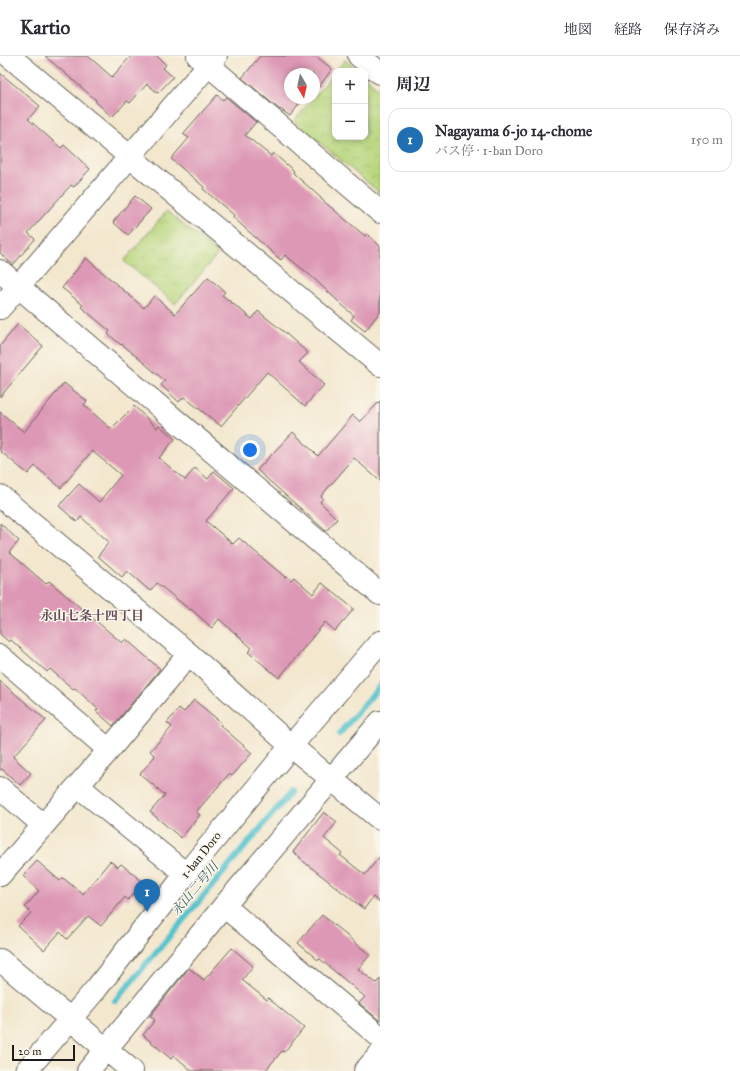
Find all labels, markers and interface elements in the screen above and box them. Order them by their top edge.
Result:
text: Kartio [20,16,70,39]
text: 地図 [564,21,592,38]
text: 経路 [614,21,642,38]
text: 保存済み [664,21,720,38]
north arrow [284,68,320,104]
map controls [332,68,368,140]
button: + [332,68,368,104]
text: 周辺 [396,74,430,95]
button: − [332,104,368,140]
text: Nagayama 6-jo 14-chome [435,122,592,140]
text: 1 [407,132,413,148]
text: 150 m [691,132,723,148]
text: バス停 · 1-ban Doro [435,143,543,159]
your location [240,440,260,460]
district label: 永山七条十四丁目 [40,608,144,624]
street label: 1-ban Doro [178,829,224,881]
water label: 永山二号川 [168,857,223,919]
pin: 1 [134,879,160,912]
scale bar [12,1043,75,1062]
text: 20 m [18,1045,41,1058]

